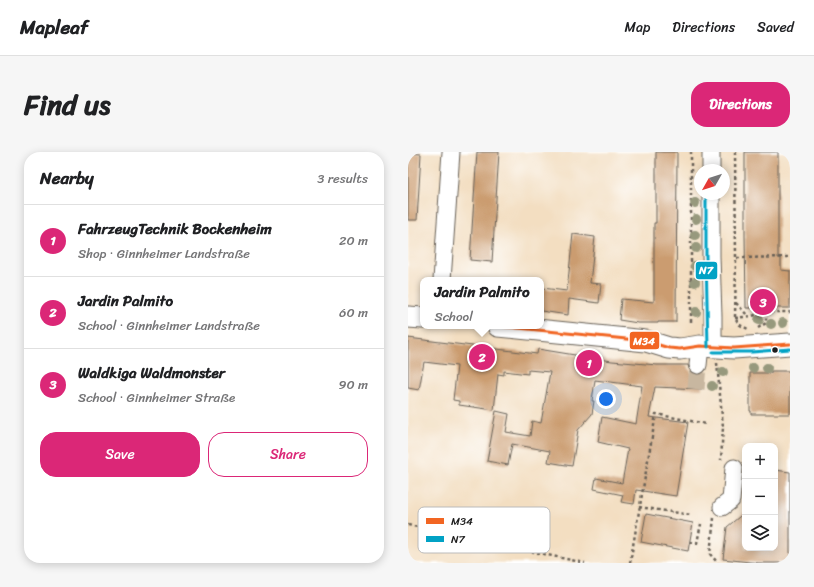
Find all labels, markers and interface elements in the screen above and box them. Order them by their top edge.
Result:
text: Mapleaf [20,11,88,44]
text: Map [624,15,650,40]
text: Directions [672,15,735,40]
text: Saved [757,15,794,40]
text: Find us [24,80,111,129]
button: Directions [691,82,790,127]
text: Nearby [40,163,94,193]
north arrow [694,164,730,200]
text: 3 results [317,167,368,190]
text: FahrzeugTechnik Bockenheim [78,216,272,242]
text: 1 [50,229,56,252]
text: 20 m [339,229,368,252]
text: Shop · Ginnheimer Landstraße [78,242,250,265]
line badge: N7 [695,261,718,280]
text: N7 [698,261,715,280]
popup [420,277,544,329]
text: Jardin Palmito [434,279,530,305]
pin: 3 [750,287,776,317]
text: Jardin Palmito [78,288,173,314]
text: 2 [49,301,57,324]
text: 60 m [339,301,368,324]
text: School [434,305,473,328]
text: School · Ginnheimer Landstraße [78,314,260,337]
line badge: M34 [629,331,660,350]
text: M34 [632,332,655,351]
pin: 2 [469,342,495,372]
unlabelled marker [770,345,780,355]
pin: 1 [576,348,602,378]
text: Waldkiga Waldmonster [78,360,225,386]
text: 3 [49,373,57,396]
text: 90 m [338,373,368,396]
text: School · Ginnheimer Straße [78,386,235,409]
your location [596,389,616,409]
button: Save [40,432,200,477]
button: Share [208,432,368,477]
map controls [742,443,778,551]
button: + [742,443,778,479]
button: − [742,479,778,515]
legend [418,507,550,553]
text: M34 [451,512,473,531]
button: layers [742,515,778,551]
text: N7 [451,530,466,549]

